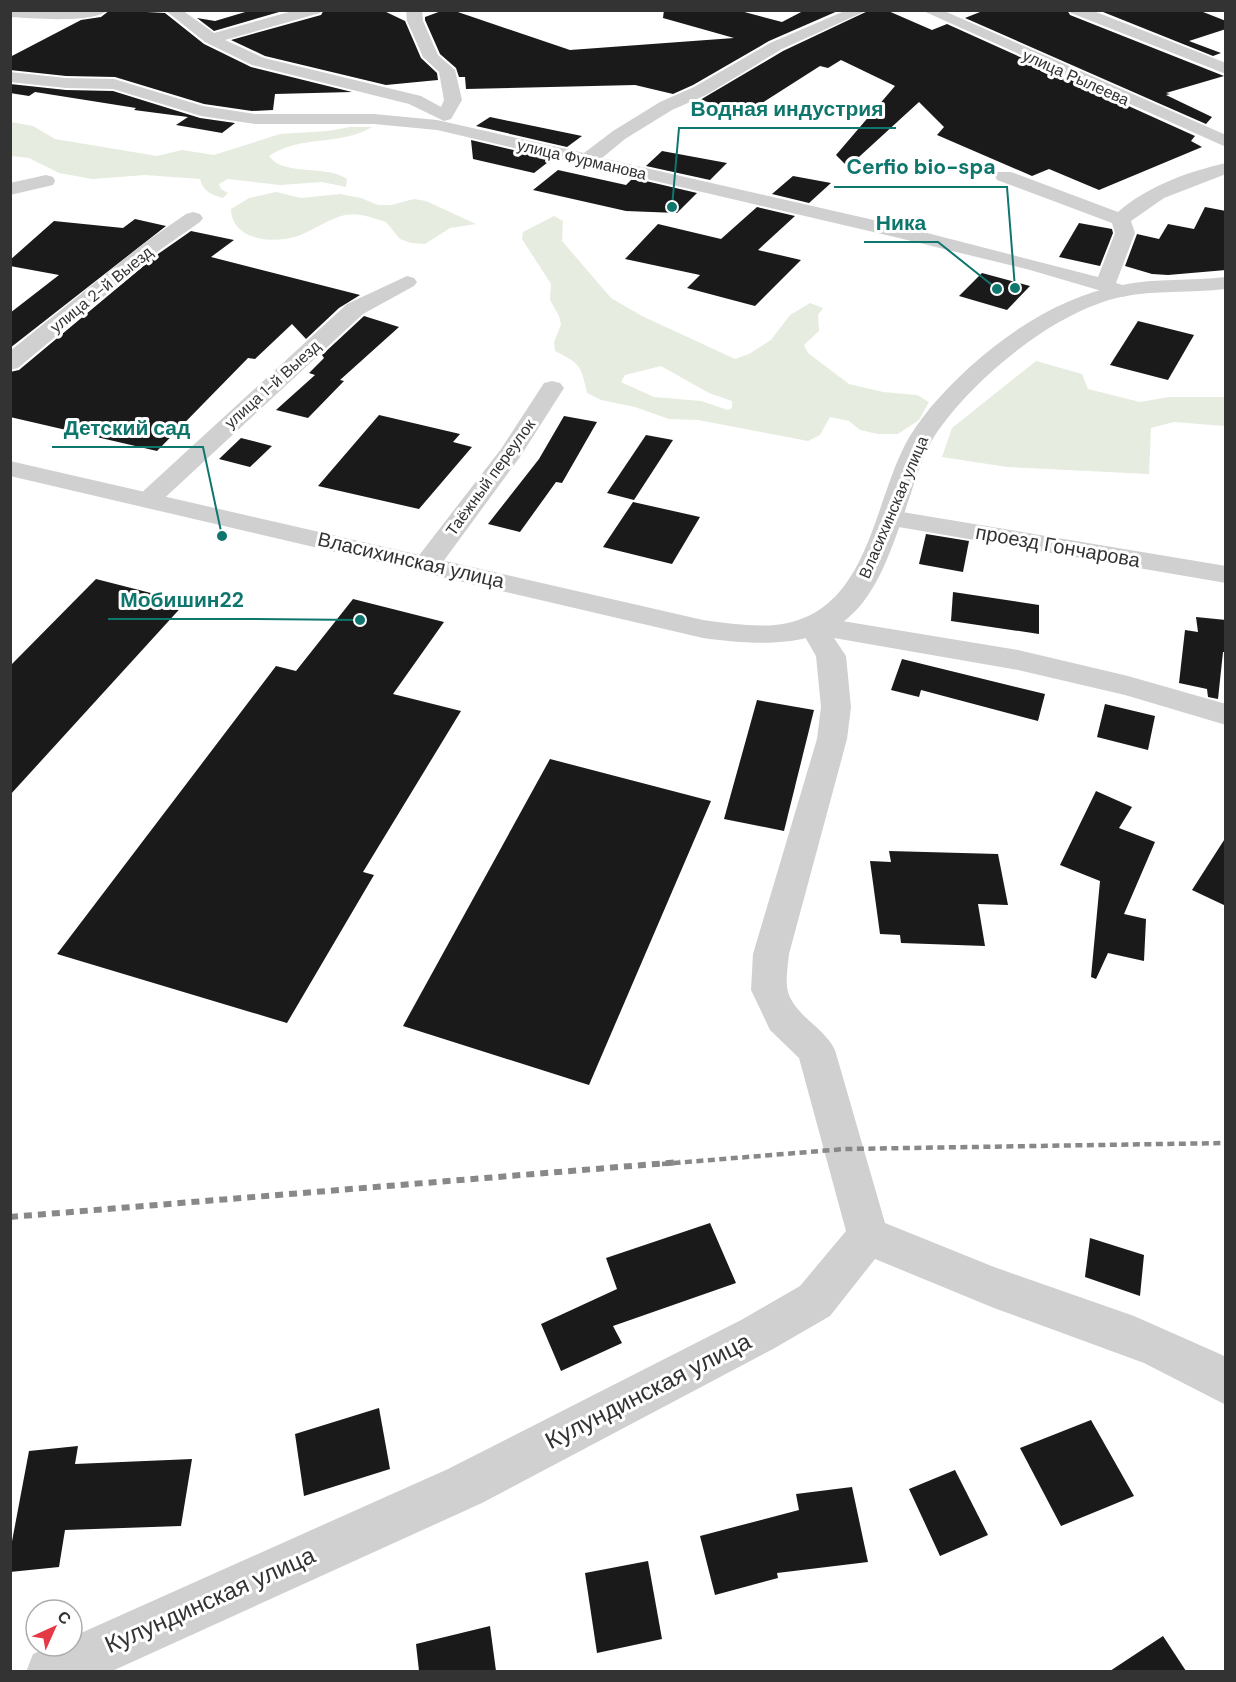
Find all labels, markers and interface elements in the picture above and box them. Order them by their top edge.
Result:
street label: улица Рылеева [1019,45,1133,110]
callout: Водная индустрия [679,89,896,128]
text: Водная индустрия [691,95,883,123]
street label: улица Фурманова [515,134,649,185]
callout: Cerfio bio-spa [834,148,1007,187]
text: Cerfio bio-spa [847,153,995,181]
callout: Ника [864,203,938,242]
text: Ника [876,209,926,237]
street label: улица 2-й Выезд [46,241,158,337]
street label: улица 1-й Выезд [220,335,325,433]
callout: Детский сад [52,408,203,447]
text: Детский сад [64,414,190,442]
street label: Таёжный переулок [441,414,540,540]
street label: Власихинская улица [854,433,933,582]
street label: проезд Гончарова [974,519,1143,573]
street label: Власихинская улица [315,526,508,594]
callout: Мобишин22 [108,580,256,619]
text: Мобишин22 [120,586,244,614]
street label: Кулундинская улица [540,1325,757,1456]
street label: Кулундинская улица [100,1539,320,1660]
north arrow [24,1598,84,1658]
text: С [53,1606,76,1630]

